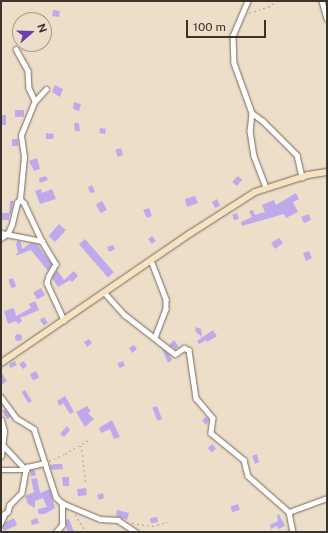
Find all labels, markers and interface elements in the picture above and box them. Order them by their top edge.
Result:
north arrow [12,12,52,52]
scale bar [188,12,268,38]
text: 100 m [193,20,226,34]
text: N [35,22,49,34]

